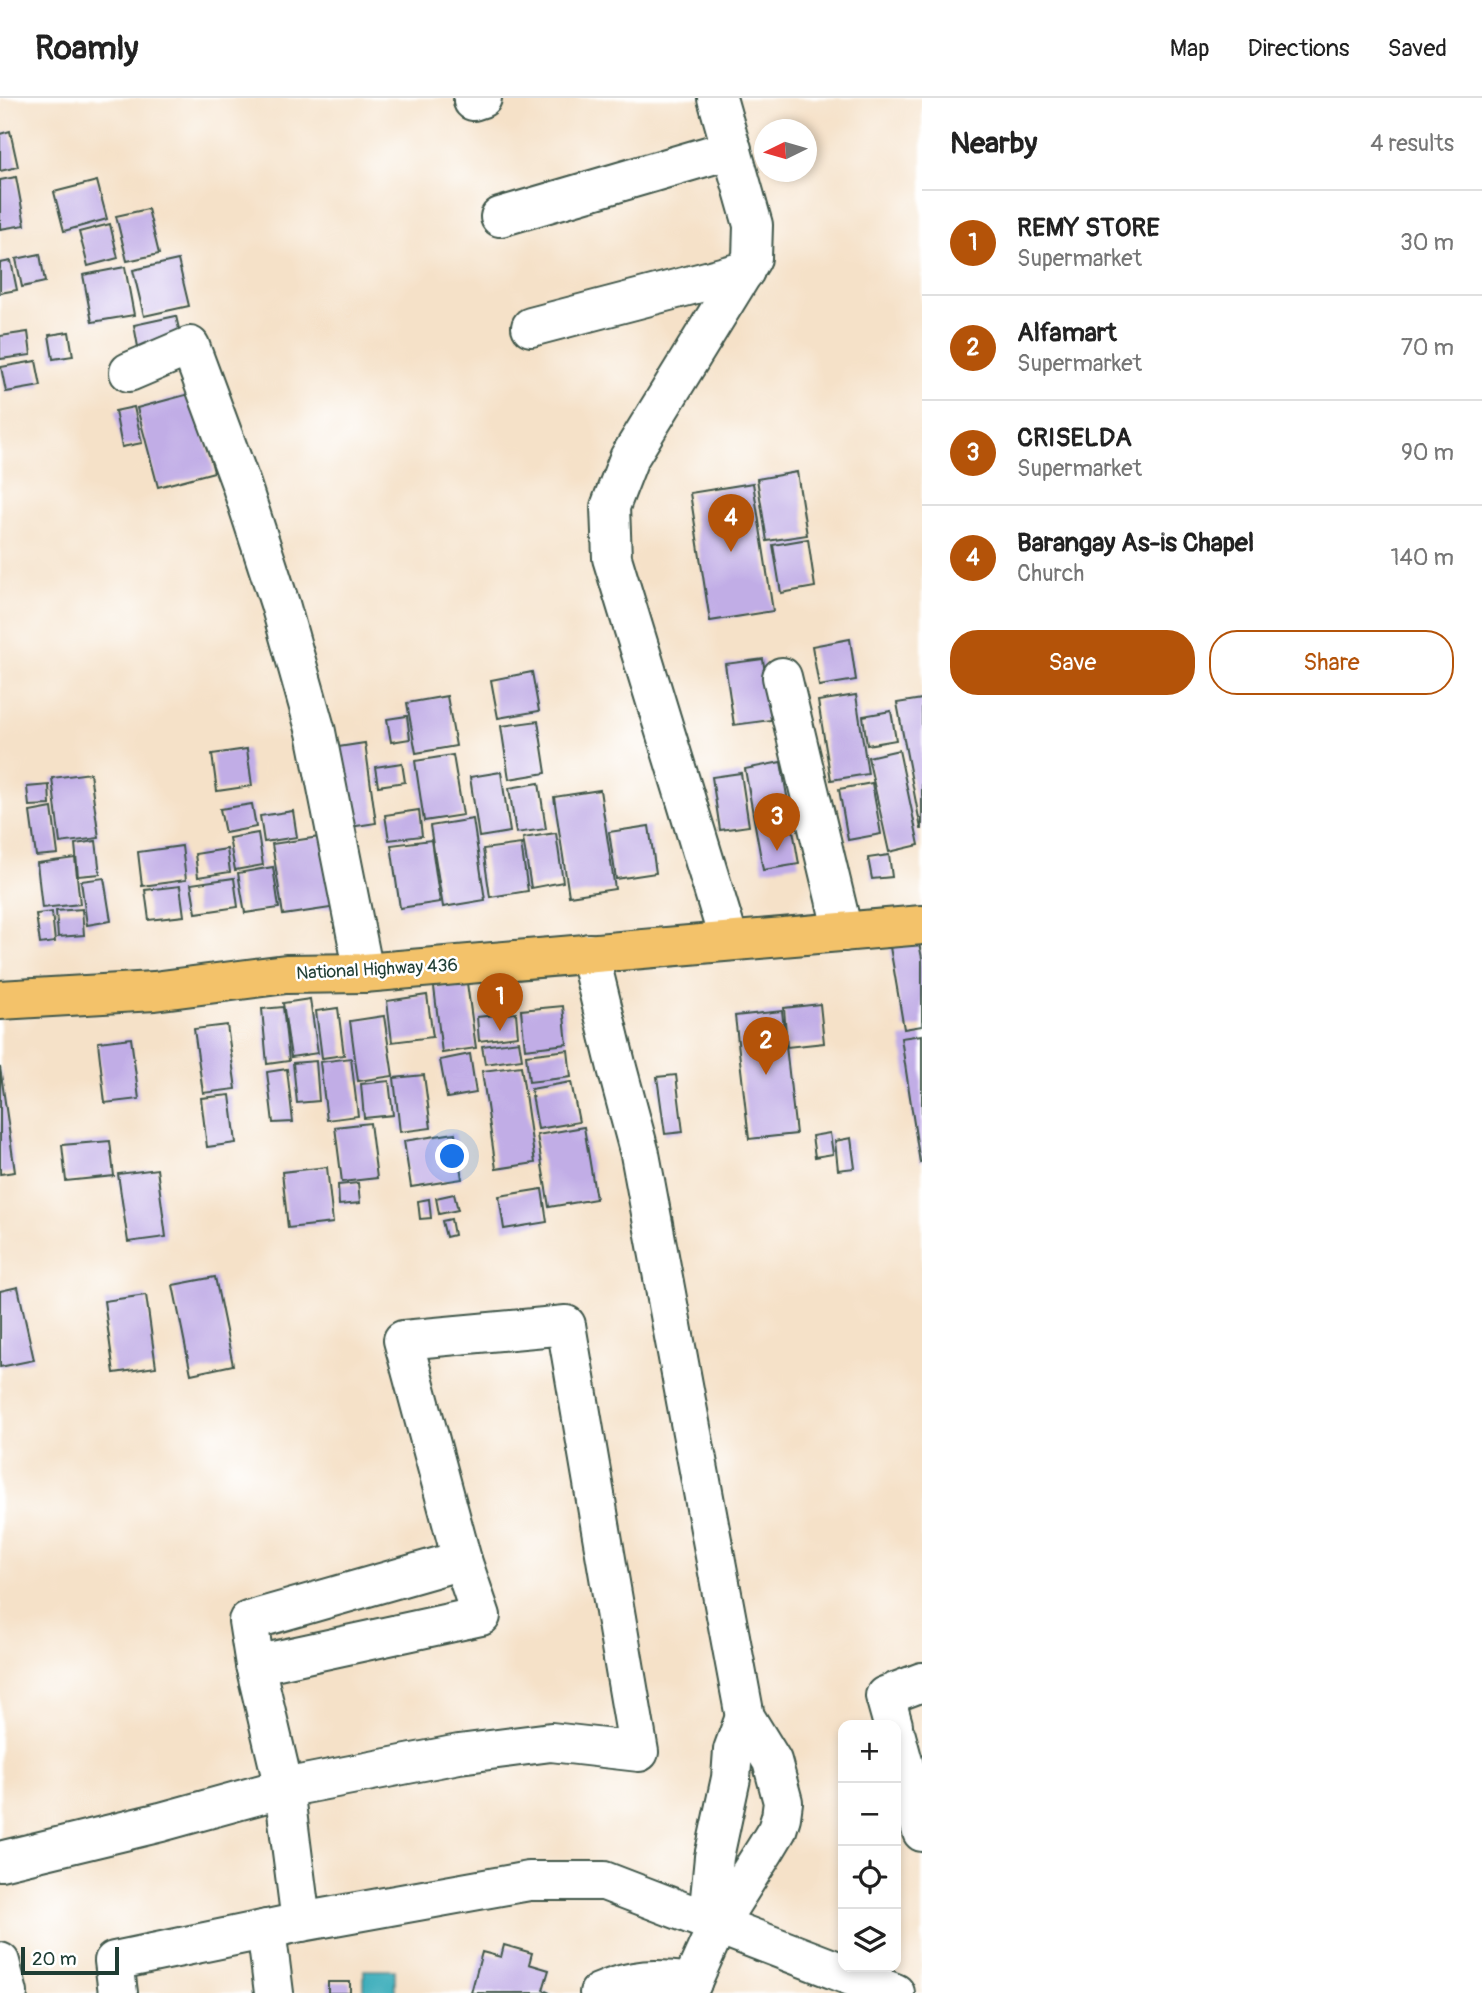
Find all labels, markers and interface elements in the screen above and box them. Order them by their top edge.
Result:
text: Roamly [35,28,138,69]
text: Map [1170,34,1210,63]
text: Directions [1248,34,1349,63]
text: Saved [1387,34,1447,63]
north arrow [754,119,817,182]
text: Nearby [950,125,1037,162]
text: 4 results [1370,129,1454,158]
text: REMY STORE [1017,212,1160,244]
text: 1 [969,228,978,257]
text: 30 m [1400,228,1454,257]
text: Supermarket [1017,244,1142,273]
text: Alfamart [1017,317,1117,349]
text: 2 [967,333,979,362]
text: 70 m [1401,333,1454,362]
text: Supermarket [1017,349,1142,378]
text: CRISELDA [1017,422,1132,454]
text: 3 [967,438,979,467]
text: 90 m [1401,438,1454,467]
text: Supermarket [1017,454,1142,483]
pin: 4 [708,494,754,552]
text: Barangay As-is Chapel [1017,527,1254,559]
text: 4 [966,543,980,572]
text: 140 m [1391,543,1454,572]
text: Church [1017,559,1084,588]
button: Save [950,630,1195,695]
button: Share [1209,630,1454,695]
pin: 3 [754,793,800,851]
street label: National Highway 436 [296,954,459,985]
pin: 1 [477,973,523,1031]
pin: 2 [743,1017,789,1075]
your location [435,1139,469,1173]
map controls [838,1720,901,1972]
button: + [838,1720,901,1783]
button: − [838,1783,901,1846]
button: locate [838,1846,901,1909]
button: layers [838,1909,901,1972]
scale bar [21,1944,119,1976]
text: 20 m [32,1947,77,1971]

